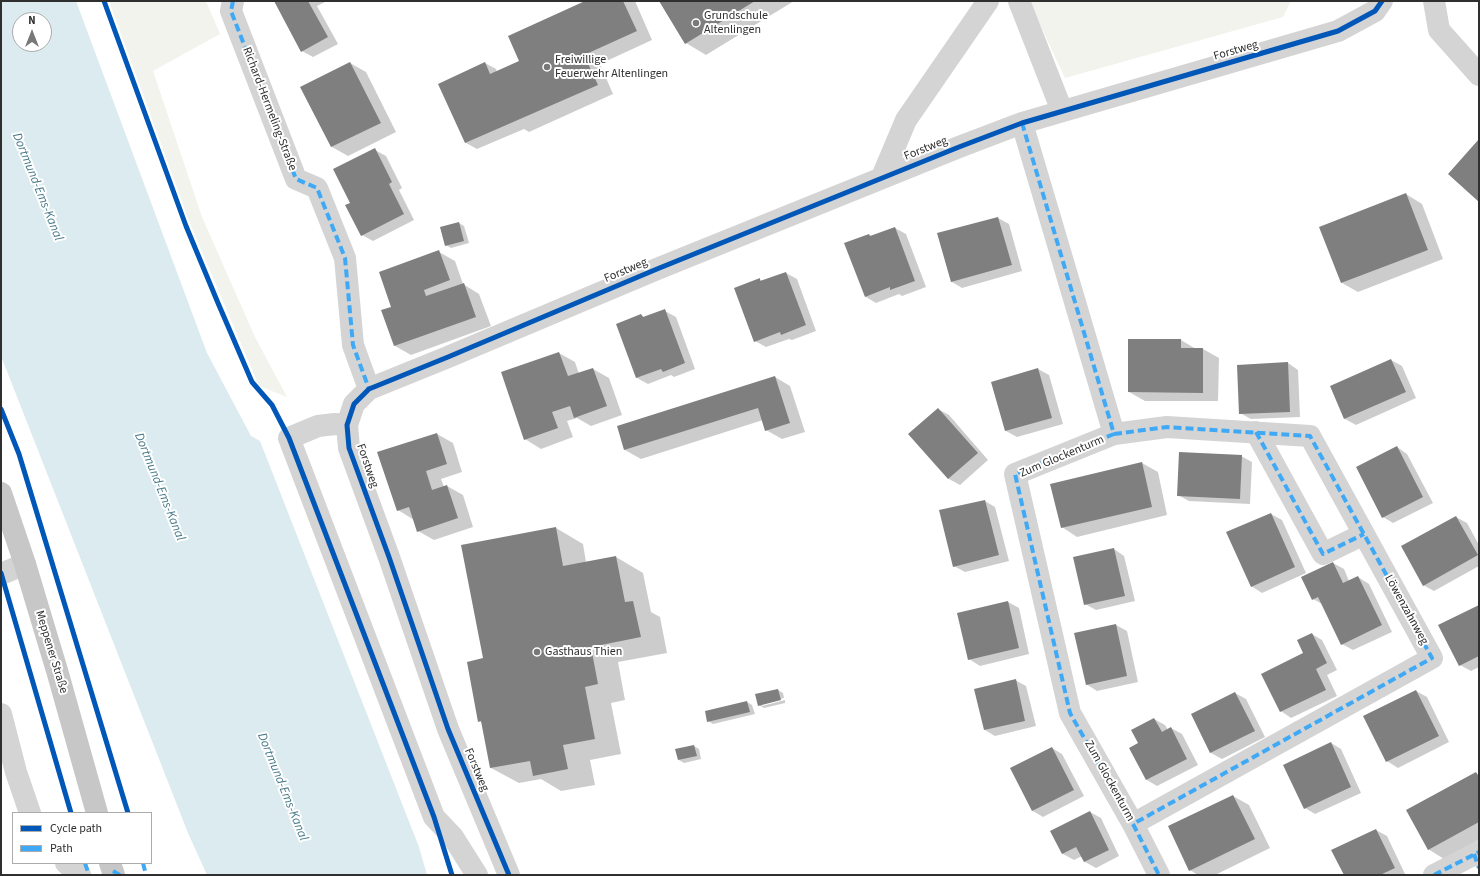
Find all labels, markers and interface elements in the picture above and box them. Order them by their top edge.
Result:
place label: Grundschule Altenlingen [704,9,768,37]
north arrow [12,12,52,52]
text: N [28,13,36,28]
marker: Grundschule Altenlingen [691,18,701,28]
street label: Forstweg [1212,38,1260,64]
street label: Richard-Hermeling-Straße [239,45,299,173]
place label: Freiwillige Feuerwehr Altenlingen [555,53,668,81]
marker: Freiwillige Feuerwehr Altenlingen [542,62,552,72]
water label: Dortmund-Ems-Kanal [8,131,66,243]
street label: Forstweg [902,134,950,164]
street label: Forstweg [602,255,650,287]
water label: Dortmund-Ems-Kanal [130,431,188,543]
street label: Zum Glockenturm [1018,433,1106,481]
street label: Forstweg [353,442,381,490]
street label: Löwenzahnweg [1381,573,1431,647]
street label: Meppener Straße [32,609,70,695]
place label: Gasthaus Thien [545,645,622,659]
marker: Gasthaus Thien [532,647,542,657]
water label: Dortmund-Ems-Kanal [253,731,311,843]
street label: Zum Glockenturm [1081,738,1137,824]
street label: Forstweg [460,746,492,794]
legend [12,812,152,864]
text: Cycle path [50,820,102,837]
text: Path [50,840,73,857]

